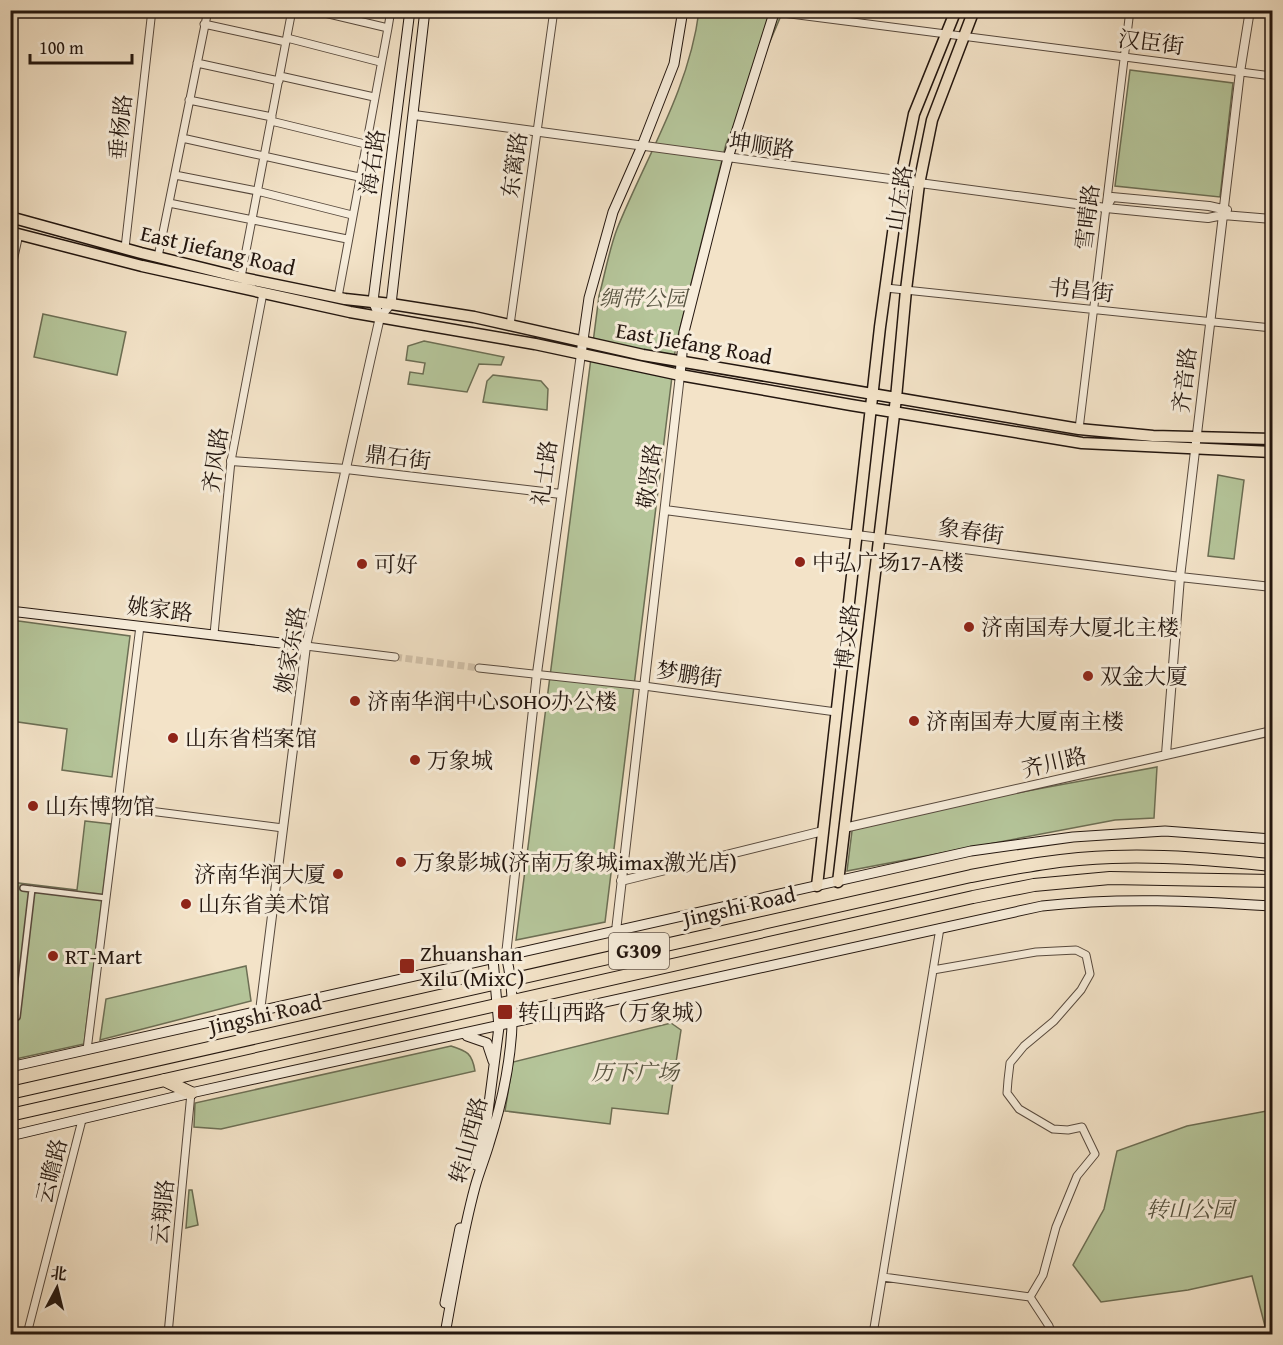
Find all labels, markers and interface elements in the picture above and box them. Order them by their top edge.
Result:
street label: 汉臣街 [1116,22,1186,62]
scale bar [30,27,132,65]
text: 100 m [39,34,84,61]
street label: 垂杨路 [101,93,139,161]
street label: 坤顺路 [727,125,797,165]
street label: 海右路 [352,127,392,197]
street label: 东篱路 [494,130,534,200]
street label: 山左路 [878,163,920,233]
street label: 雪晴路 [1067,182,1107,252]
street label: East Jiefang Road [137,217,299,283]
street label: 书昌街 [1047,271,1115,309]
park label: 绸带公园 [599,282,690,314]
street label: East Jiefang Road [613,314,775,373]
street label: 齐音路 [1164,345,1204,415]
street label: 齐风路 [195,425,235,495]
street label: 鼎石街 [363,437,433,477]
street label: 礼士路 [524,438,564,508]
street label: 敬贤路 [629,441,669,511]
street label: 象春街 [936,511,1006,551]
place label: 中弘广场17-A楼 [812,546,964,578]
place label: 可好 [374,548,418,580]
marker: 中弘广场17-A楼 [793,555,807,569]
marker: 可好 [355,557,369,571]
street label: 姚家路 [125,589,195,629]
street label: 博文路 [827,602,867,672]
street label: 姚家东路 [267,604,313,696]
place label: 济南国寿大厦北主楼 [981,611,1179,643]
marker: 济南国寿大厦北主楼 [962,620,976,634]
street label: 梦鹏街 [654,654,724,694]
place label: 双金大厦 [1100,660,1188,692]
marker: 双金大厦 [1081,669,1095,683]
place label: 济南华润中心SOHO办公楼 [367,685,617,717]
marker: 济南华润中心SOHO办公楼 [348,694,362,708]
place label: 济南国寿大厦南主楼 [926,705,1124,737]
marker: 济南国寿大厦南主楼 [907,714,921,728]
place label: 山东省档案馆 [185,722,317,754]
marker: 山东省档案馆 [166,731,180,745]
street label: 齐川路 [1018,739,1090,785]
place label: 万象城 [427,744,493,776]
marker: 万象城 [408,753,422,767]
place label: 山东博物馆 [45,790,155,822]
marker: 山东博物馆 [26,799,40,813]
place label: 万象影城(济南万象城imax激光店) [413,846,737,878]
marker: 万象影城(济南万象城imax激光店) [394,855,408,869]
place label: 济南华润大厦 [194,858,326,890]
marker: 济南华润大厦 [331,867,345,881]
street label: Jingshi Road [677,877,799,935]
place label: 山东省美术馆 [198,888,330,920]
marker: 山东省美术馆 [179,897,193,911]
road number: G309 [609,933,669,969]
place label: Zhuanshan Xilu (MixC) [420,937,524,994]
place label: RT-Mart [65,940,143,972]
marker: RT-Mart [46,949,60,963]
marker: Zhuanshan Xilu (MixC) [398,957,416,975]
street label: Jingshi Road [203,985,325,1043]
place label: 转山西路（万象城） [518,996,716,1028]
marker: 转山西路（万象城） [496,1003,514,1021]
park label: 历下广场 [591,1056,681,1088]
street label: 转山西路 [441,1093,495,1187]
street label: 云瞻路 [27,1135,75,1207]
street label: 云翔路 [143,1178,181,1246]
park label: 转山公园 [1146,1193,1237,1225]
north arrow [27,1258,87,1318]
text: 北 [49,1260,68,1286]

